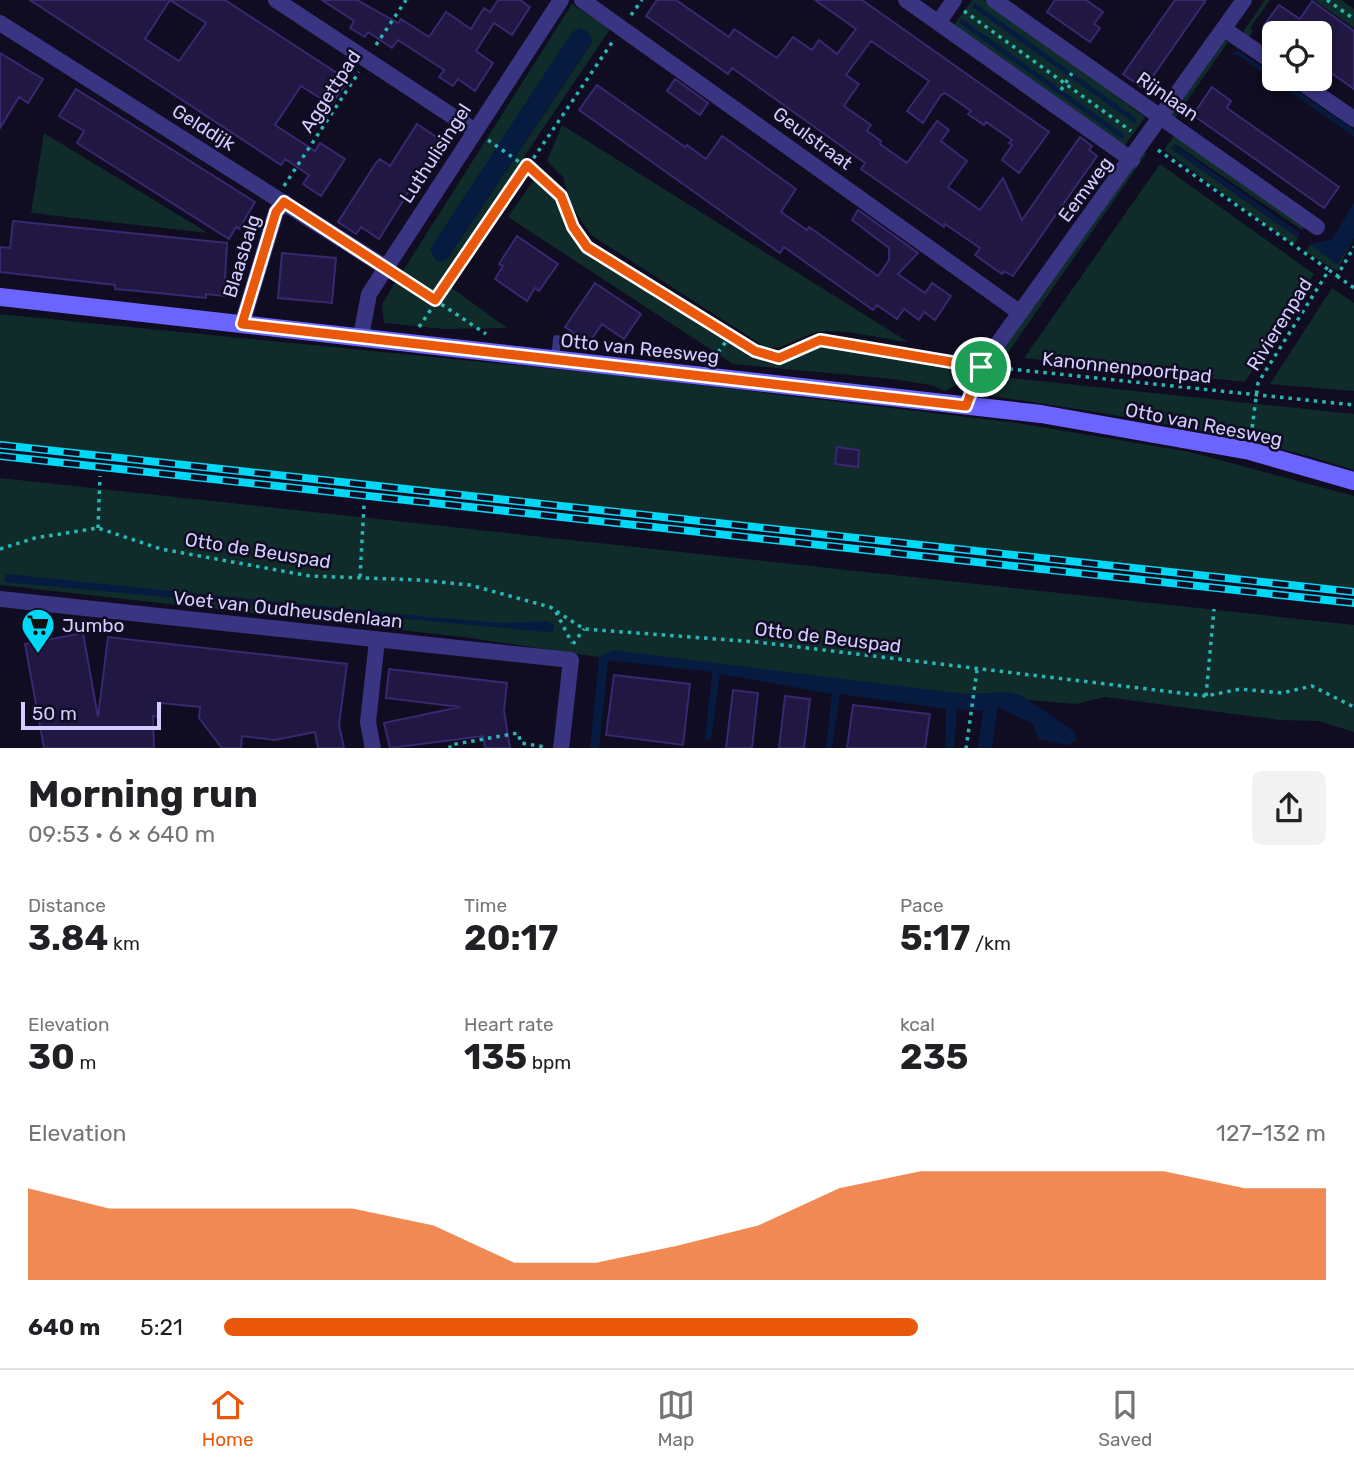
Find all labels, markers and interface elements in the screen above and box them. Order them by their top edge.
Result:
map controls [1262,21,1332,91]
button: locate [1262,21,1332,91]
street label: Aggettpad [295,46,366,137]
street label: Rijnlaan [1132,67,1203,126]
street label: Gelddijk [168,99,240,156]
street label: Luthulisingel [395,99,476,207]
street label: Geulstraat [769,102,857,175]
street label: Eemweg [1053,152,1117,226]
street label: Blaasbalg [218,212,265,301]
street label: Rivierenpad [1242,274,1317,375]
street label: Otto van Reesweg [559,329,721,368]
pin [951,337,1011,397]
street label: Kanonnenpoortpad [1041,347,1213,388]
icon: arrive [962,348,1000,386]
street label: Otto van Reesweg [1123,398,1284,451]
street label: Otto de Beuspad [183,528,333,573]
street label: Voet van Oudheusdenlaan [172,586,404,633]
supermarket icon: Jumbo [19,606,57,655]
place label: Jumbo [62,614,125,637]
street label: Otto de Beuspad [753,617,903,658]
scale bar [21,699,161,731]
text: 50 m [32,702,77,725]
text: Morning run [28,771,258,817]
button: share [1252,771,1326,845]
text: 09:53 · 6 × 640 m [28,820,215,848]
text: Distance [28,894,106,917]
text: Time [464,894,507,917]
text: Pace [900,894,944,917]
text: 3.84 [28,917,108,959]
text: 20:17 [464,917,558,959]
text: 5:17 [900,917,970,959]
text: km [108,932,140,955]
text: /km [970,932,1011,955]
text: Elevation [28,1013,109,1036]
text: Heart rate [464,1013,554,1036]
text: kcal [900,1013,935,1036]
text: 30 [28,1036,75,1078]
text: 135 [464,1036,527,1078]
text: 235 [900,1036,968,1078]
text: m [75,1051,96,1074]
text: bpm [527,1051,571,1074]
text: Elevation [28,1119,127,1147]
text: 127–132 m [1216,1119,1326,1147]
text: 640 m [28,1313,100,1341]
text: 5:21 [140,1313,183,1341]
tab: Home [202,1386,254,1451]
tab: Map [657,1386,695,1451]
tab: Saved [1098,1386,1152,1451]

